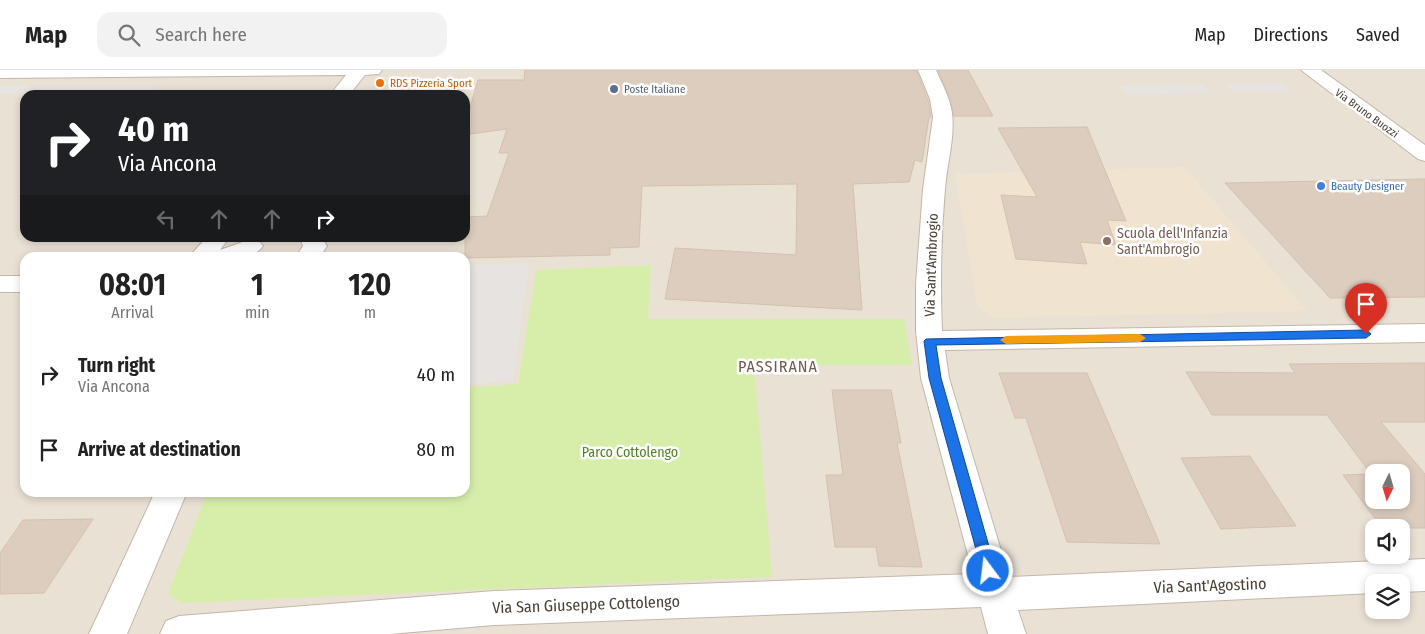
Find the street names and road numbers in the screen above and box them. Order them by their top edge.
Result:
street label: Via Bruno Buozzi [1333,86,1401,141]
street label: Via Sant'Ambrogio [921,213,942,317]
street label: Via Sant'Agostino [1153,574,1267,597]
street label: Via San Giuseppe Cottolengo [492,592,680,617]

